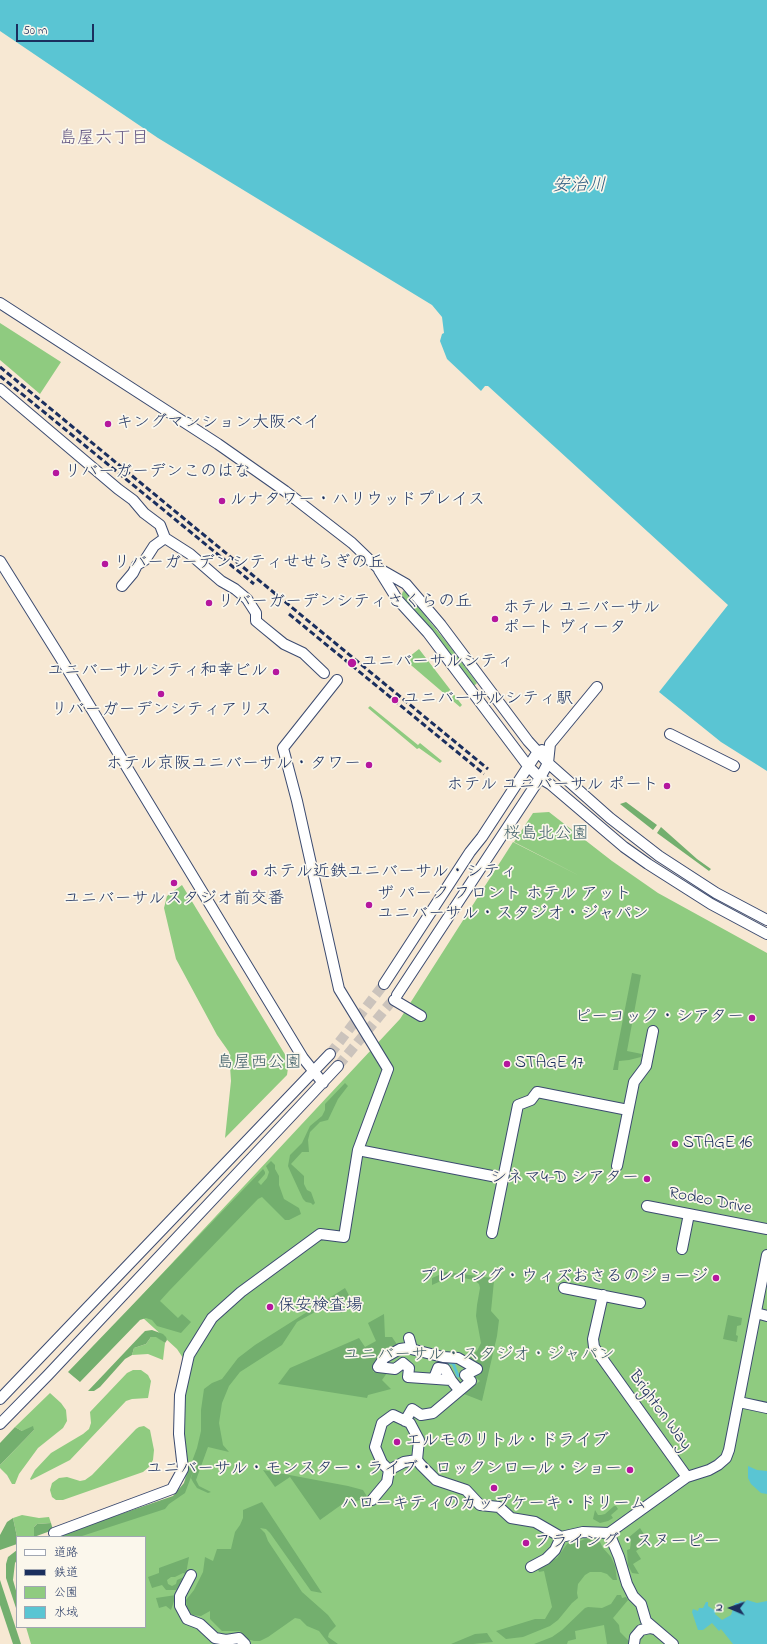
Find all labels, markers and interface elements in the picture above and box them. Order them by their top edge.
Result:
scale bar [18,16,96,42]
text: 50 m [23,22,47,40]
district label: 島屋六丁目 [59,129,149,151]
water label: 安治川 [552,176,606,198]
place label: キングマンション大阪ベイ [116,414,320,434]
marker: キングマンション大阪ベイ [103,419,113,429]
place label: リバーガーデンこのはな [64,463,251,483]
marker: リバーガーデンこのはな [51,468,61,478]
place label: ルナタワー・ハリウッドプレイス [230,491,485,511]
marker: ルナタワー・ハリウッドプレイス [217,496,227,506]
place label: リバーガーデンシティせせらぎの丘 [113,554,385,574]
marker: リバーガーデンシティせせらぎの丘 [100,559,110,569]
place label: リバーガーデンシティさくらの丘 [217,593,472,613]
marker: リバーガーデンシティさくらの丘 [204,598,214,608]
place label: ホテル ユニバーサル ポート ヴィータ [503,599,660,639]
marker: ホテル ユニバーサル ポート ヴィータ [490,614,500,624]
place label: ユニバーサルシティ [361,653,514,673]
marker: ユニバーサルシティ [346,657,358,669]
place label: ユニバーサルシティ和幸ビル [47,662,268,682]
marker: ユニバーサルシティ和幸ビル [271,667,281,677]
marker: リバーガーデンシティアリス [156,689,166,699]
place label: ユニバーサルシティ駅 [403,690,573,710]
marker: ユニバーサルシティ駅 [390,695,400,705]
place label: リバーガーデンシティアリス [51,701,271,721]
place label: ホテル京阪ユニバーサル・タワー [106,755,361,775]
marker: ホテル京阪ユニバーサル・タワー [364,760,374,770]
place label: ホテル ユニバーサル ポート [447,776,659,796]
marker: ホテル ユニバーサル ポート [662,781,672,791]
park label: 桜島北公園 [504,825,588,845]
place label: ホテル近鉄ユニバーサル・シティ [262,863,517,883]
marker: ホテル近鉄ユニバーサル・シティ [249,868,259,878]
marker: ユニバーサルスタジオ前交番 [169,878,179,888]
place label: ザ パーク フロント ホテル アット ユニバーサル・スタジオ・ジャパン [377,885,649,925]
place label: ユニバーサルスタジオ前交番 [64,890,284,910]
marker: ザ パーク フロント ホテル アット ユニバーサル・スタジオ・ジャパン [364,900,374,910]
place label: ピーコック・シアター [575,1008,744,1028]
marker: ピーコック・シアター [747,1013,757,1023]
park label: 島屋西公園 [217,1054,301,1074]
place label: STAGE 17 [515,1054,584,1074]
marker: STAGE 17 [502,1059,512,1069]
place label: STAGE 16 [683,1134,752,1154]
marker: STAGE 16 [670,1139,680,1149]
place label: シネマ4-D シアター [490,1169,639,1189]
marker: シネマ4-D シアター [642,1174,652,1184]
street label: Rodeo Drive [667,1184,753,1220]
place label: プレイング・ウィズおさるのジョージ [419,1268,708,1288]
marker: プレイング・ウィズおさるのジョージ [711,1273,721,1283]
place label: 保安検査場 [278,1297,363,1317]
marker: 保安検査場 [265,1302,275,1312]
park label: ユニバーサル・スタジオ・ジャパン [343,1346,615,1366]
street label: Brighton Way [623,1367,695,1455]
place label: エルモのリトル・ドライブ [405,1432,609,1452]
marker: エルモのリトル・ドライブ [392,1437,402,1447]
place label: ユニバーサル・モンスター・ライブ・ロックンロール・ショー [146,1460,622,1480]
marker: ユニバーサル・モンスター・ライブ・ロックンロール・ショー [625,1465,635,1475]
marker: ハローキティのカップケーキ・ドリーム [489,1483,499,1493]
place label: ハローキティのカップケーキ・ドリーム [341,1495,647,1515]
place label: フライング・スヌーピー [534,1533,720,1553]
legend [16,1536,146,1628]
marker: フライング・スヌーピー [521,1538,531,1548]
text: 道路 [54,1544,78,1562]
text: 鉄道 [54,1564,78,1582]
text: 公園 [54,1584,78,1602]
north arrow [711,1588,751,1628]
text: 水域 [54,1604,78,1622]
text: N [711,1604,727,1612]

